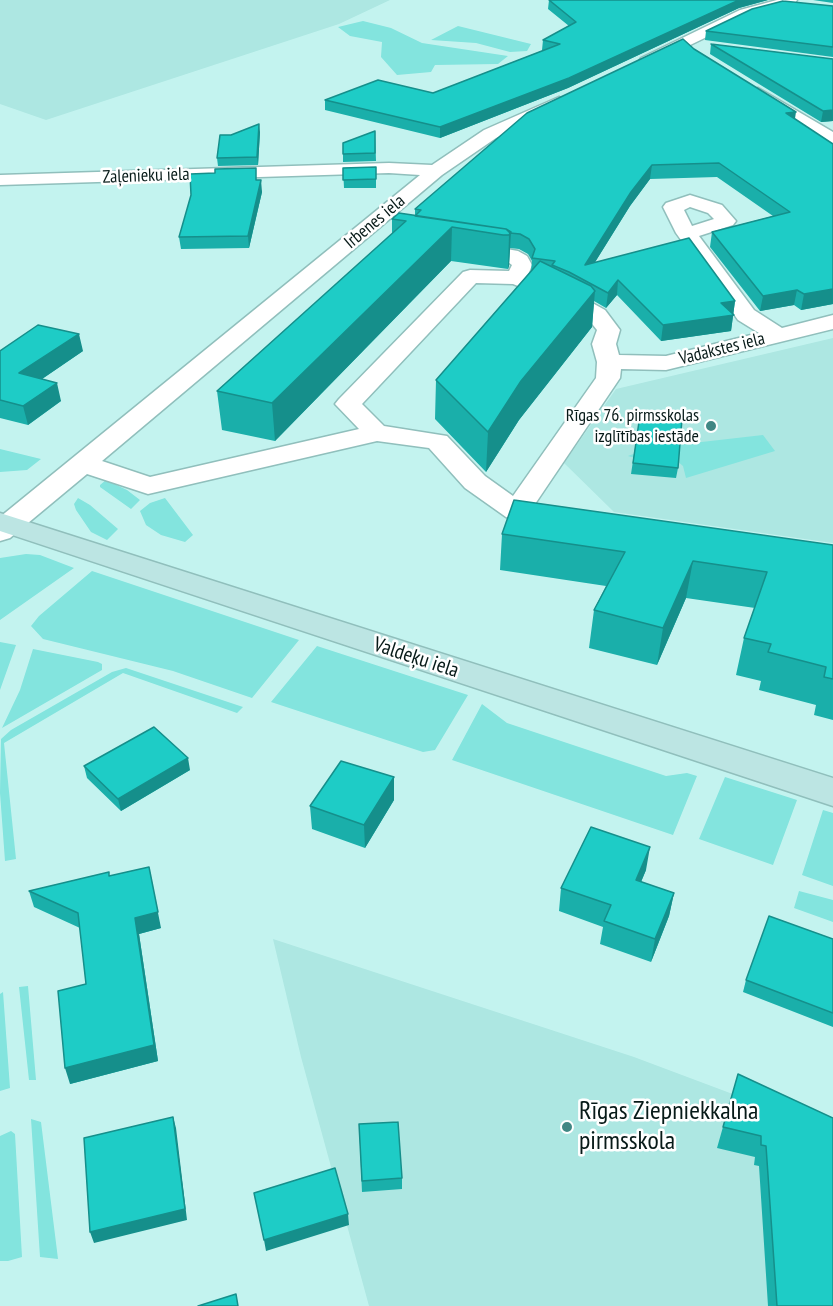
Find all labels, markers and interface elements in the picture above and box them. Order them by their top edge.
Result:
street label: Zaļenieku iela [102,164,190,188]
street label: Irbenes iela [340,190,410,254]
street label: Vadakstes iela [677,328,767,370]
place label: Rīgas 76. pirmsskolas izglītības iestāde [566,405,699,448]
marker: Rīgas 76. pirmsskolas izglītības iestāde [704,419,718,433]
street label: Valdeķu iela [370,632,462,684]
place label: Rīgas Ziepniekkalna pirmsskola [579,1096,758,1158]
marker: Rīgas Ziepniekkalna pirmsskola [560,1120,574,1134]

